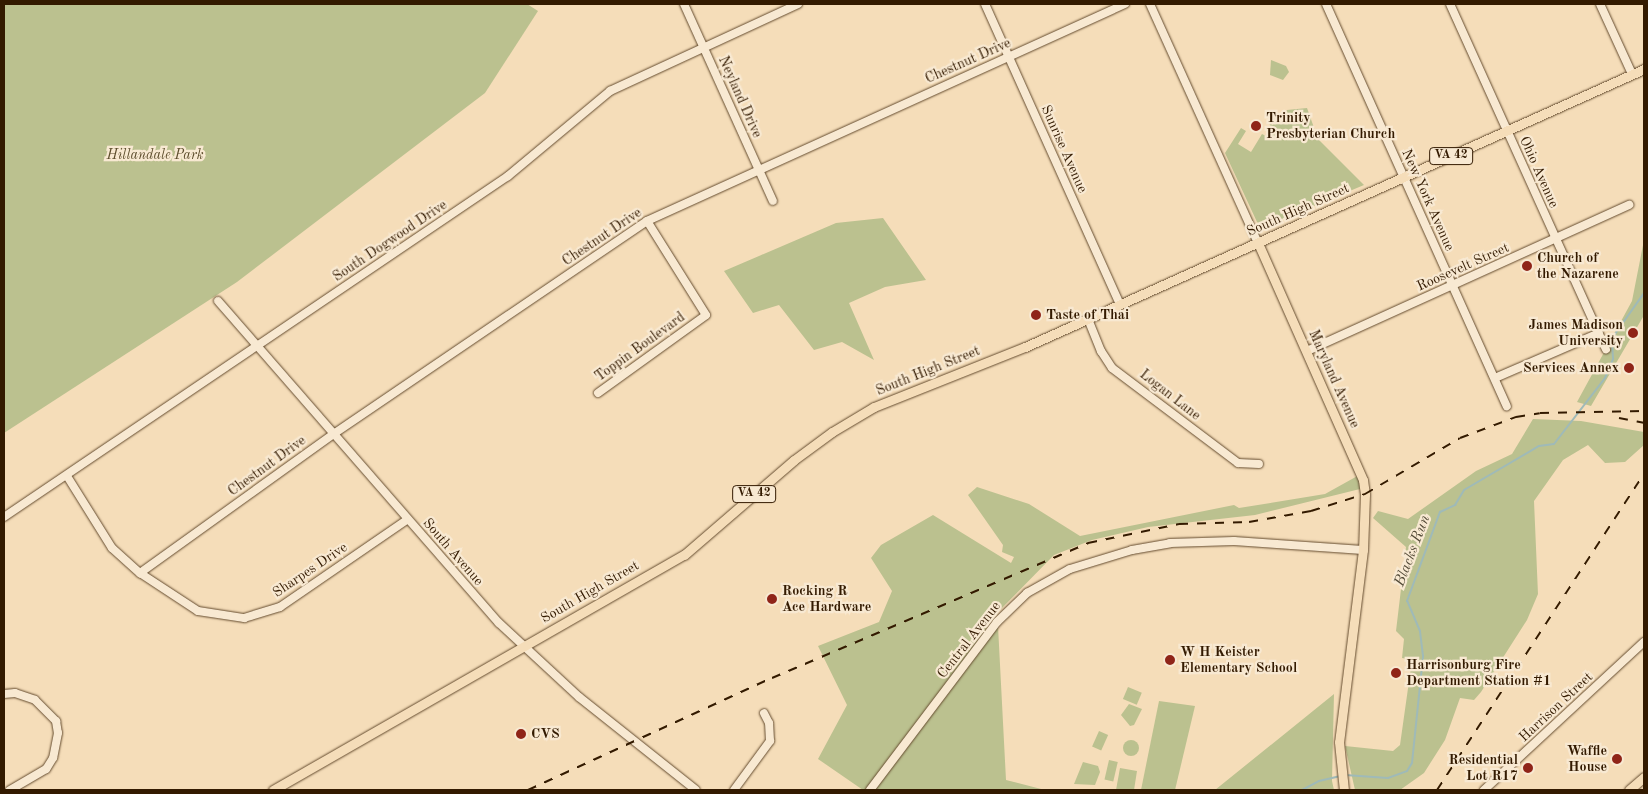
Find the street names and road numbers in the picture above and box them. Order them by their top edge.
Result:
street label: Chestnut Drive [923,35,1013,87]
street label: Neyland Drive [714,54,766,140]
street label: Sunrise Avenue [1037,103,1091,195]
street label: Ohio Avenue [1516,134,1562,210]
road number: VA 42 [1428,146,1474,166]
street label: New York Avenue [1398,147,1458,253]
street label: South High Street [1244,180,1352,240]
street label: South Dogwood Drive [330,197,450,285]
street label: Chestnut Drive [559,204,645,270]
street label: Roosevelt Street [1414,239,1512,295]
street label: Toppin Boulevard [592,309,688,385]
street label: Maryland Avenue [1305,327,1363,431]
street label: South High Street [874,343,982,399]
street label: Logan Lane [1136,366,1204,424]
street label: Chestnut Drive [225,432,309,500]
road number: VA 42 [732,484,776,504]
street label: South Avenue [419,515,487,589]
street label: Sharpes Drive [270,539,350,601]
street label: South High Street [538,557,642,627]
street label: Central Avenue [934,598,1004,682]
street label: Harrison Street [1516,669,1596,745]

